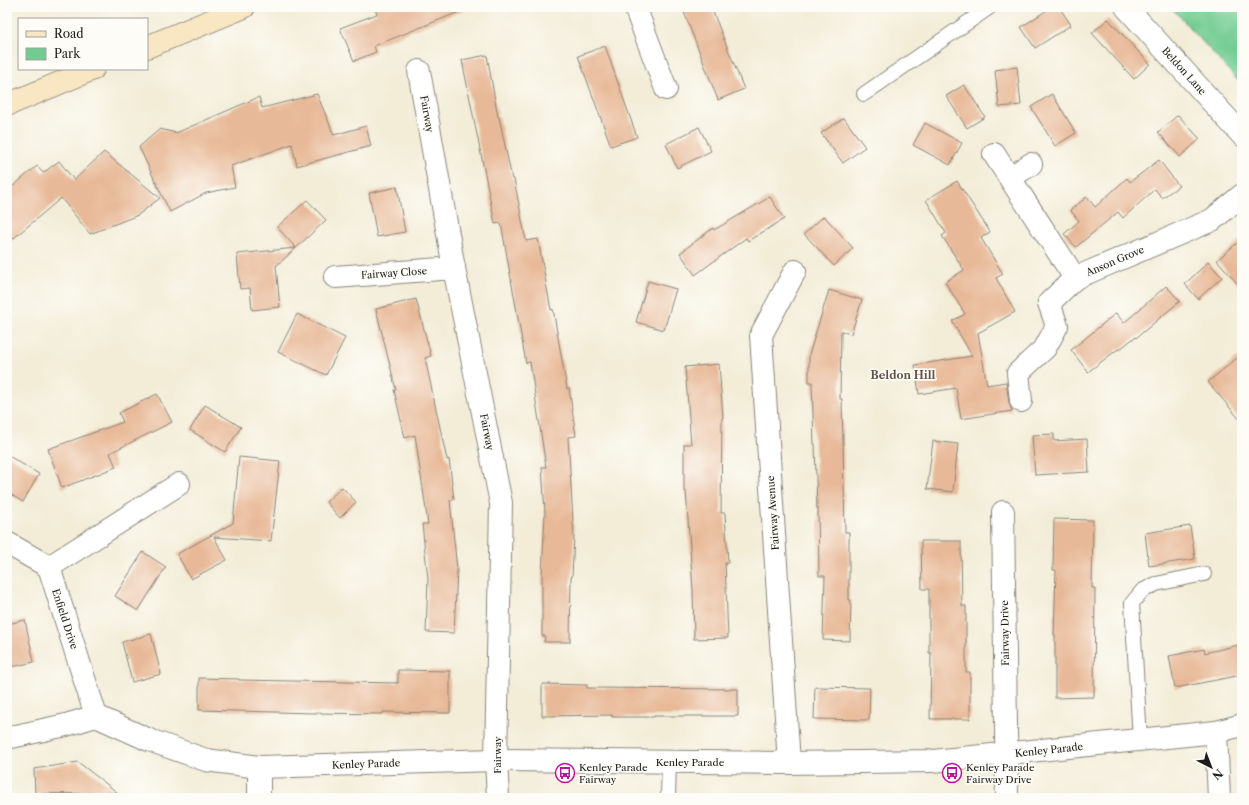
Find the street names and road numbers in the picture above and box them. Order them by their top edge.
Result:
street label: Beldon Lane [1159,44,1209,98]
street label: Fairway [417,95,437,134]
street label: Anson Grove [1083,243,1146,279]
street label: Fairway Close [360,264,428,282]
street label: Fairway [477,412,497,452]
street label: Fairway Avenue [764,475,782,551]
street label: Enfield Drive [49,587,81,651]
street label: Fairway Drive [998,600,1012,666]
street label: Fairway [491,736,504,774]
street label: Kenley Parade [1014,740,1084,760]
street label: Kenley Parade [332,756,401,772]
street label: Kenley Parade [656,756,725,769]

